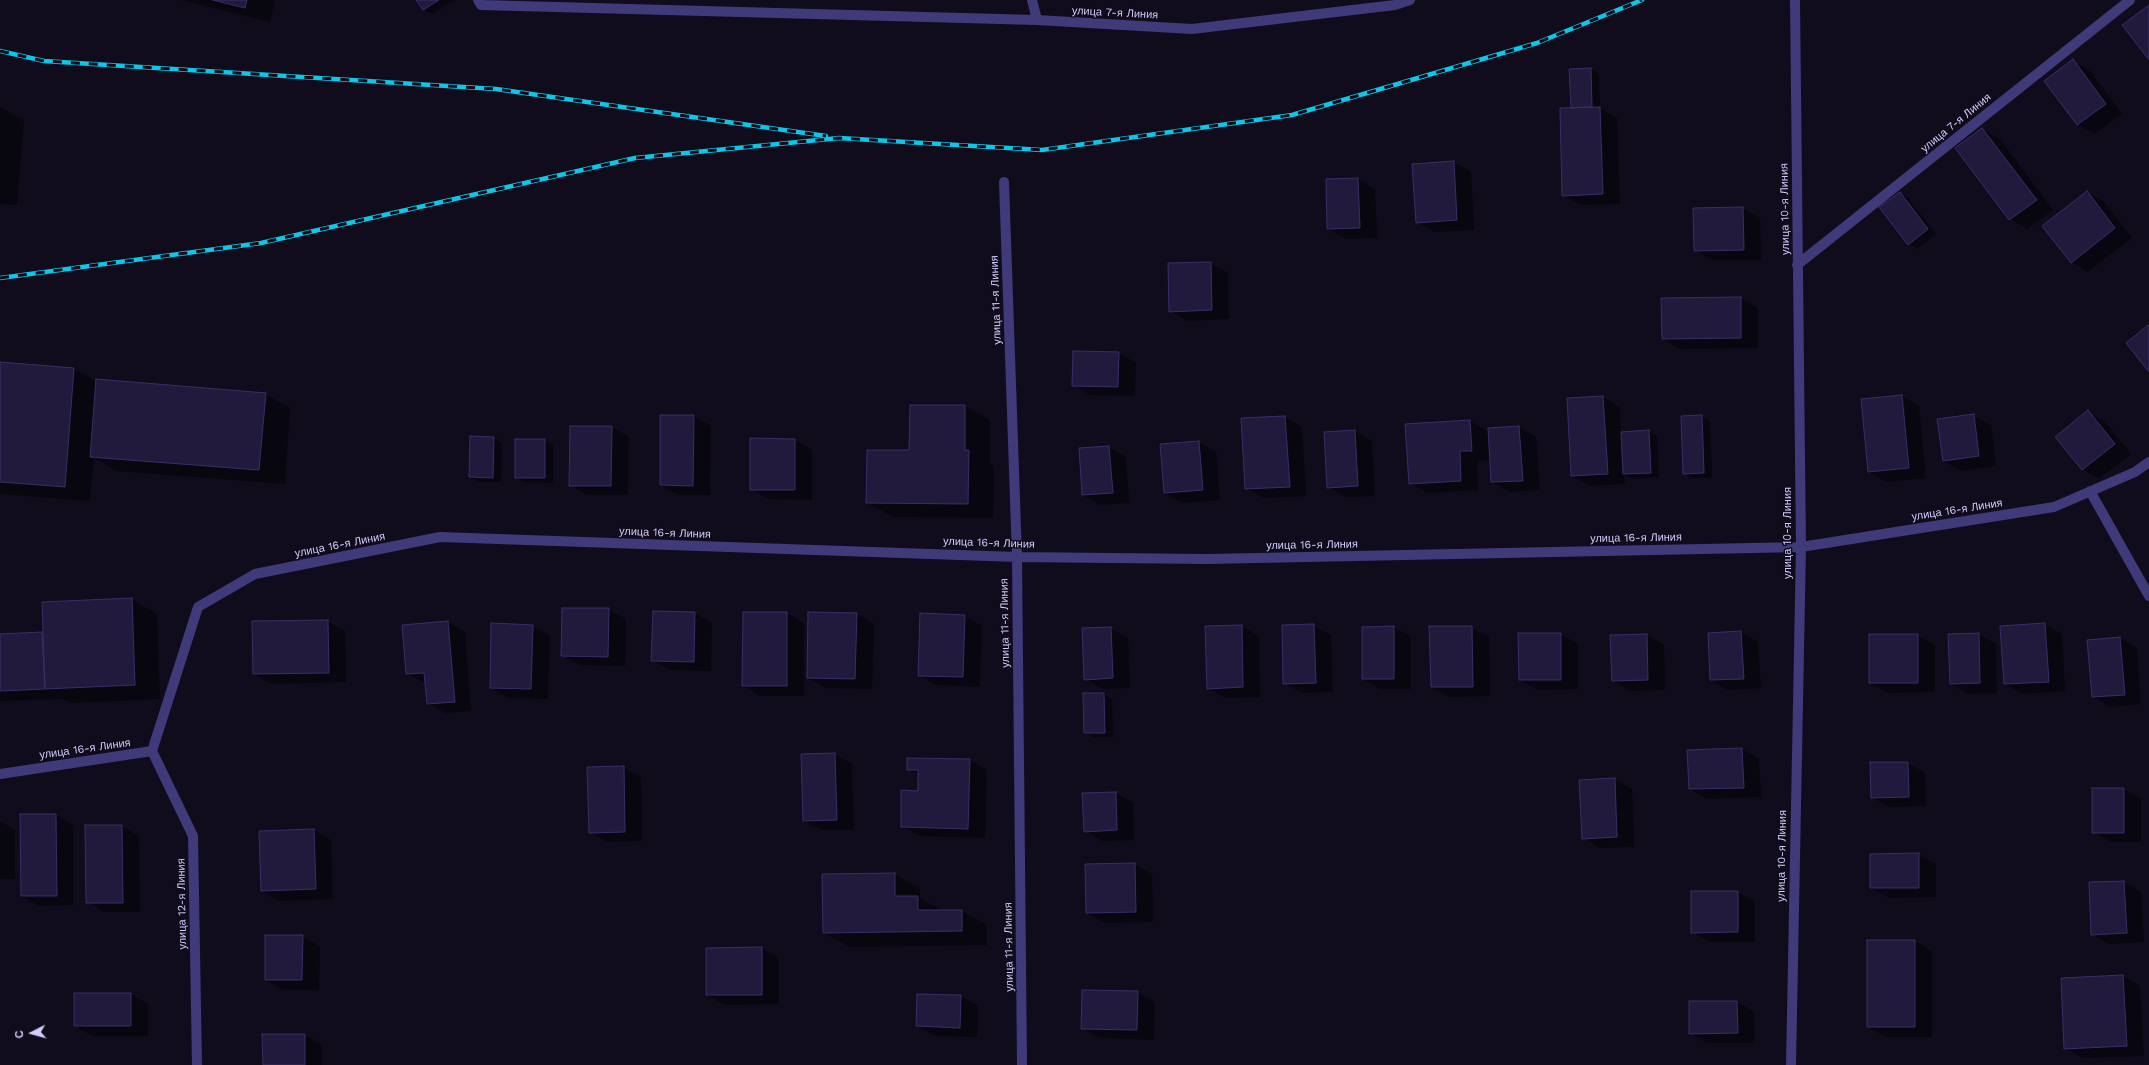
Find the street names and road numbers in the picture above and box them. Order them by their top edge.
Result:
street label: улица 7-я Линия [1071,4,1159,22]
street label: улица 7-я Линия [1918,91,1994,155]
street label: улица 10-я Линия [1778,163,1792,255]
street label: улица 11-я Линия [988,255,1004,345]
street label: улица 10-я Линия [1781,487,1795,579]
street label: улица 16-я Линия [1911,496,2003,524]
street label: улица 16-я Линия [619,525,711,541]
street label: улица 16-я Линия [294,530,386,560]
street label: улица 16-я Линия [1590,531,1682,545]
street label: улица 16-я Линия [943,535,1035,551]
street label: улица 16-я Линия [1266,538,1358,552]
street label: улица 11-я Линия [998,578,1012,668]
street label: улица 16-я Линия [39,736,131,762]
street label: улица 10-я Линия [1775,810,1789,902]
street label: улица 12-я Линия [175,858,189,950]
street label: улица 11-я Линия [1002,902,1016,992]

